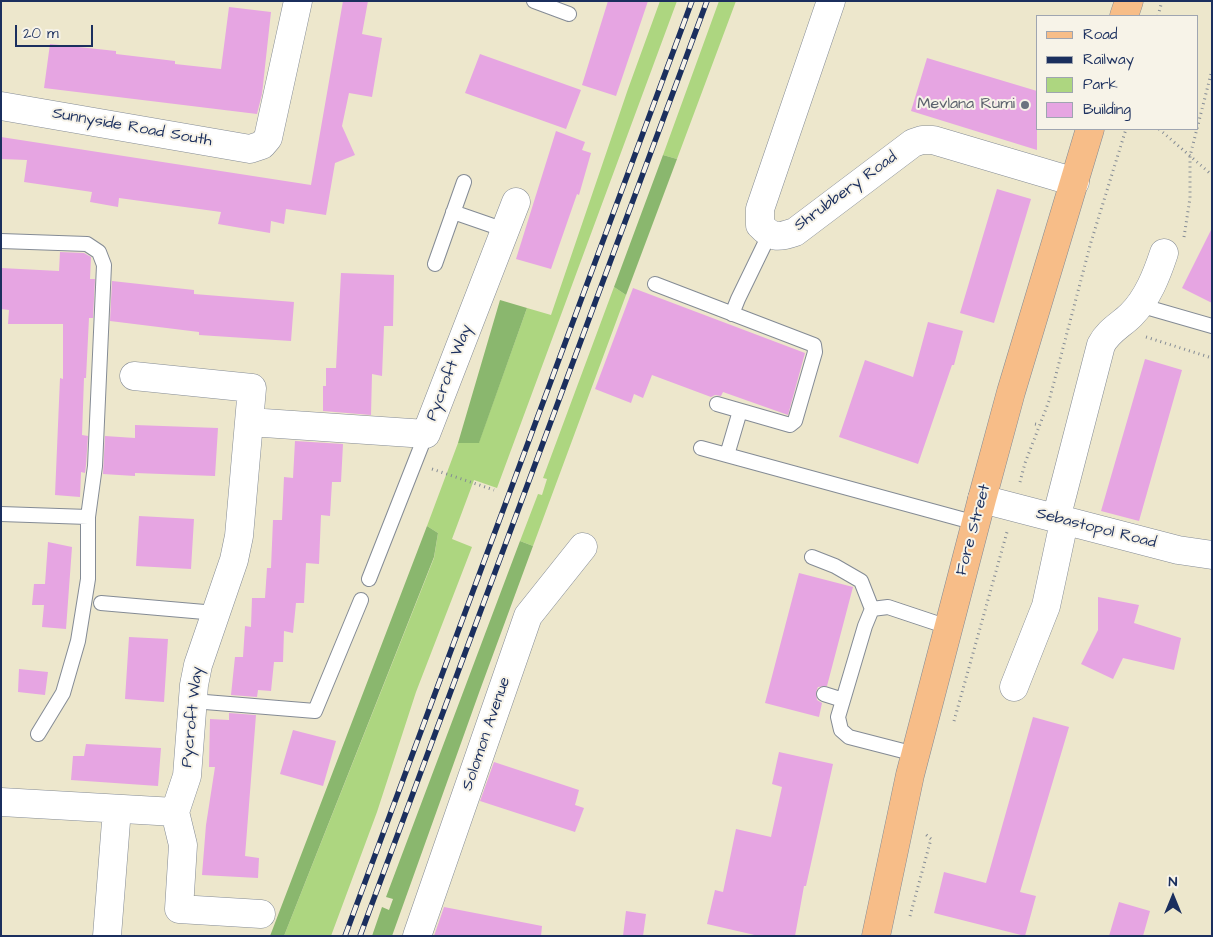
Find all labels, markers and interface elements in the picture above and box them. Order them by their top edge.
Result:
scale bar [18,15,95,47]
legend [1036,15,1198,130]
text: 20 m [23,23,59,44]
text: Road [1083,24,1117,45]
text: Railway [1083,49,1134,70]
text: Park [1083,74,1118,95]
place label: Mevlana Rumi [917,95,1015,115]
marker: Mevlana Rumi [1019,99,1031,111]
text: Building [1083,99,1131,120]
street label: Sunnyside Road South [51,104,213,152]
street label: Shrubbery Road [791,148,901,236]
street label: Pycroft Way [423,322,477,424]
street label: Fore Street [953,482,995,578]
street label: Sebastopol Road [1034,505,1158,553]
street label: Pycroft Way [178,666,208,768]
street label: Solomon Avenue [459,675,515,793]
north arrow [1148,872,1198,922]
text: N [1169,872,1177,892]

